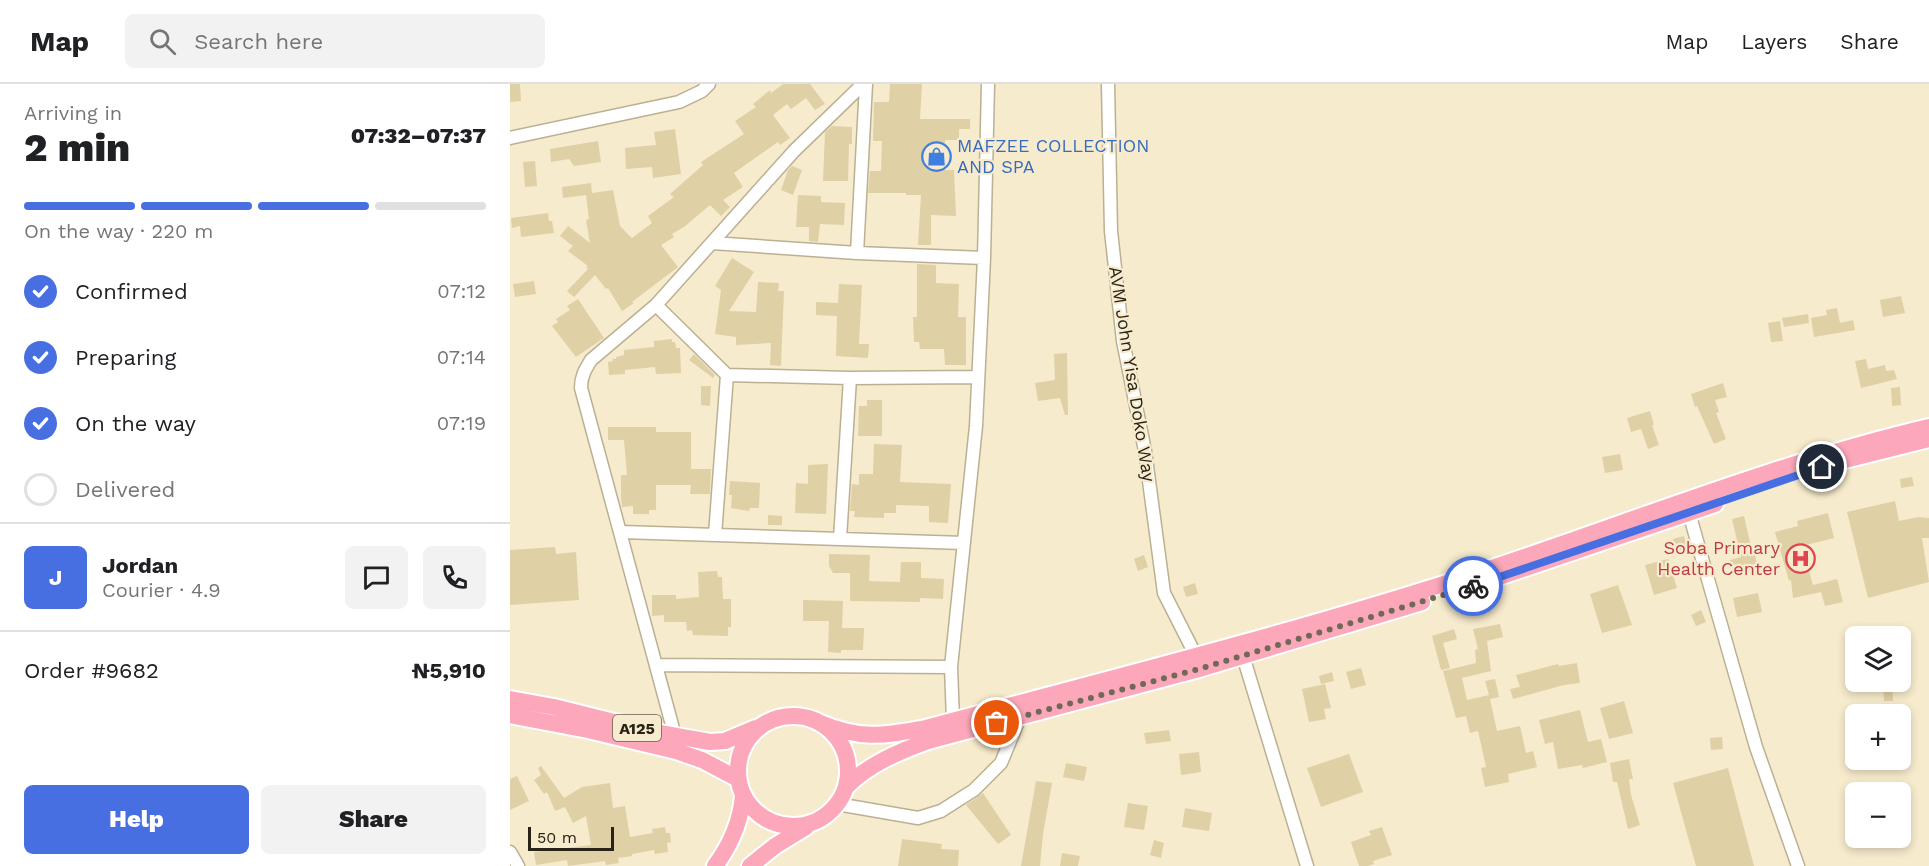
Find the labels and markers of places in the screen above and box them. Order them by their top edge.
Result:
place label: MAFZEE COLLECTION AND SPA [957,135,1149,177]
shop icon: MAFZEE COLLECTION AND SPA [920,140,952,172]
pin [1796,441,1847,492]
place label: Soba Primary Health Center [1657,537,1781,579]
hospital icon: Soba Primary Health Center [1785,542,1817,574]
pin [971,697,1022,748]

